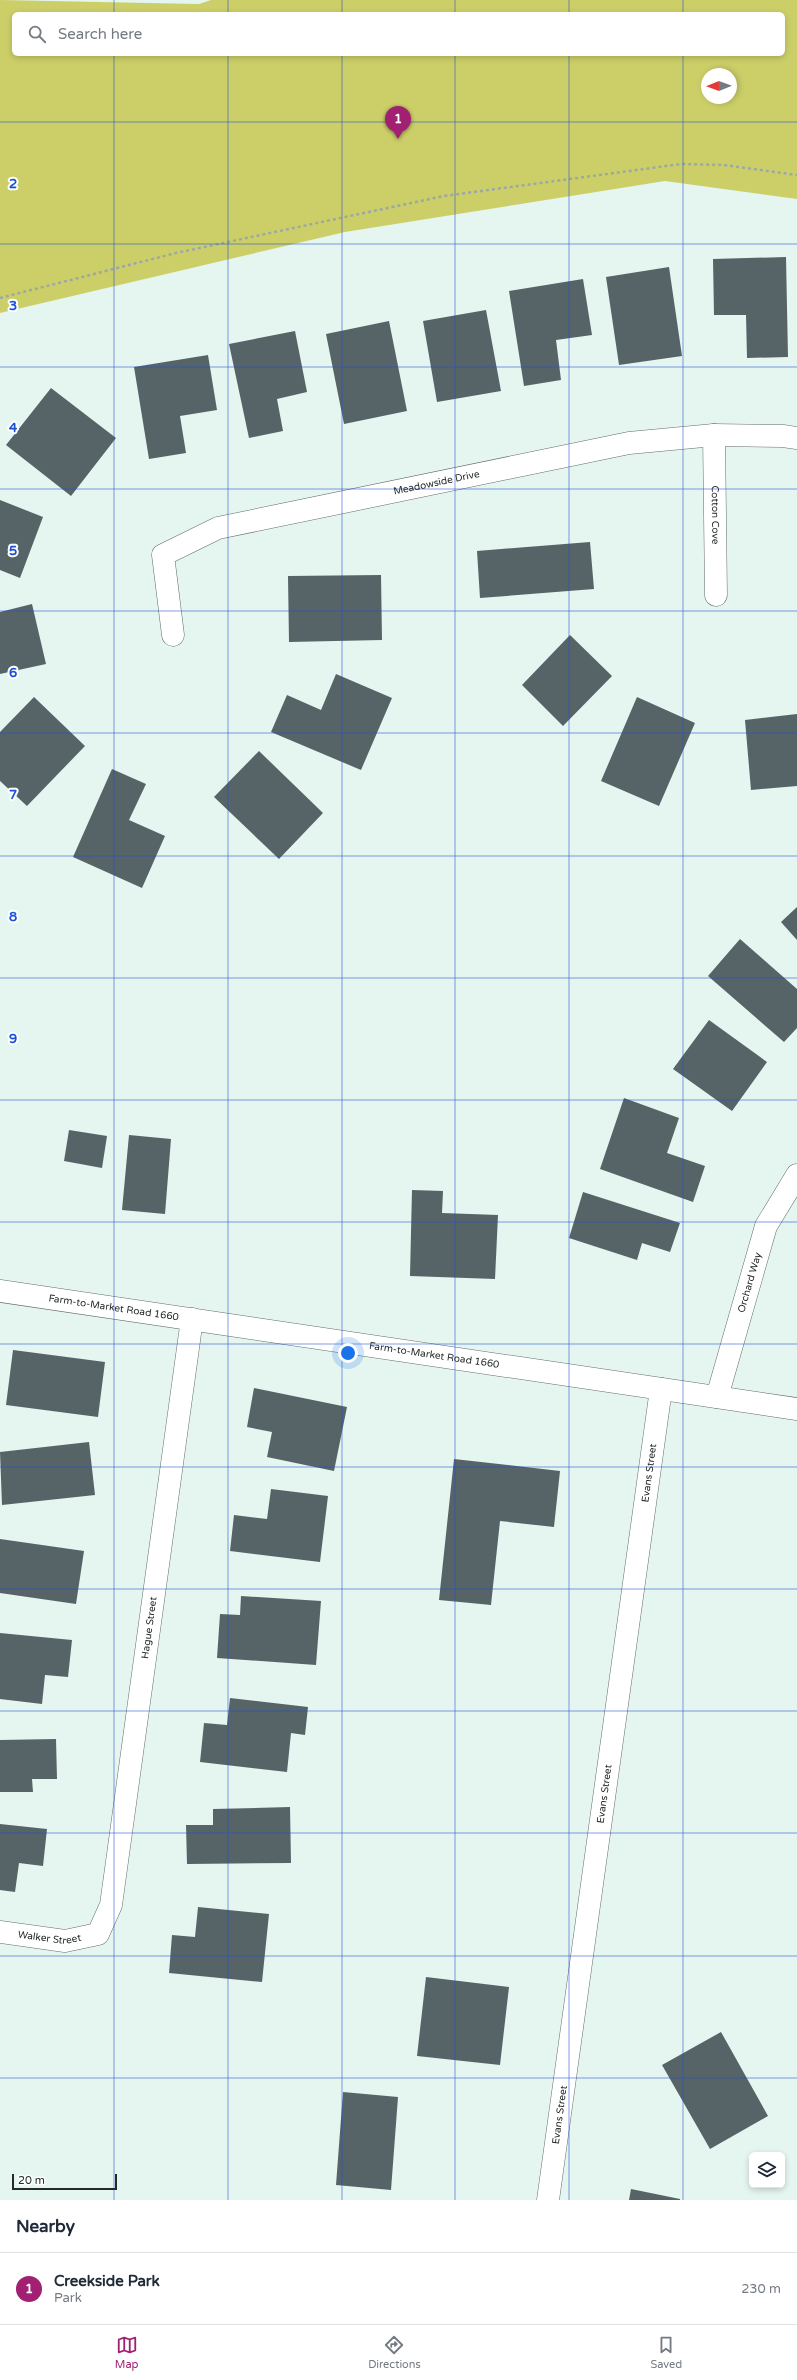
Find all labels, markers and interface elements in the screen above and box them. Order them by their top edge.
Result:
search box [12,12,785,56]
icon: search [26,23,48,45]
text: Search here [58,25,142,43]
north arrow [701,68,737,104]
pin: 1 [385,106,411,139]
text: 2 [9,176,17,192]
text: 3 [9,298,17,314]
text: 4 [9,420,18,436]
street label: Meadowside Drive [392,468,481,498]
street label: Cotton Cove [709,485,721,545]
text: 5 [9,543,17,559]
text: 6 [9,665,17,681]
text: 7 [9,787,17,803]
text: 8 [9,909,17,925]
text: 9 [9,1031,17,1047]
street label: Orchard Way [735,1251,764,1314]
street label: Farm-to-Market Road 1660 [48,1292,180,1323]
street label: Farm-to-Market Road 1660 [368,1340,500,1371]
your location [338,1343,358,1363]
street label: Evans Street [639,1443,659,1503]
street label: Hague Street [139,1596,160,1660]
street label: Evans Street [595,1764,615,1824]
street label: Walker Street [17,1929,82,1947]
street label: Evans Street [550,2084,570,2145]
map controls [749,2152,785,2188]
button: layers [749,2152,785,2188]
scale bar [12,2172,117,2191]
text: 20 m [18,2174,45,2187]
text: Nearby [16,2216,75,2237]
text: Creekside Park [54,2272,160,2290]
text: 1 [25,2281,33,2297]
text: 230 m [741,2281,781,2297]
text: Park [54,2290,82,2306]
tab: Map [115,2334,139,2371]
tab: Directions [368,2334,421,2371]
tab: Saved [650,2334,682,2371]

